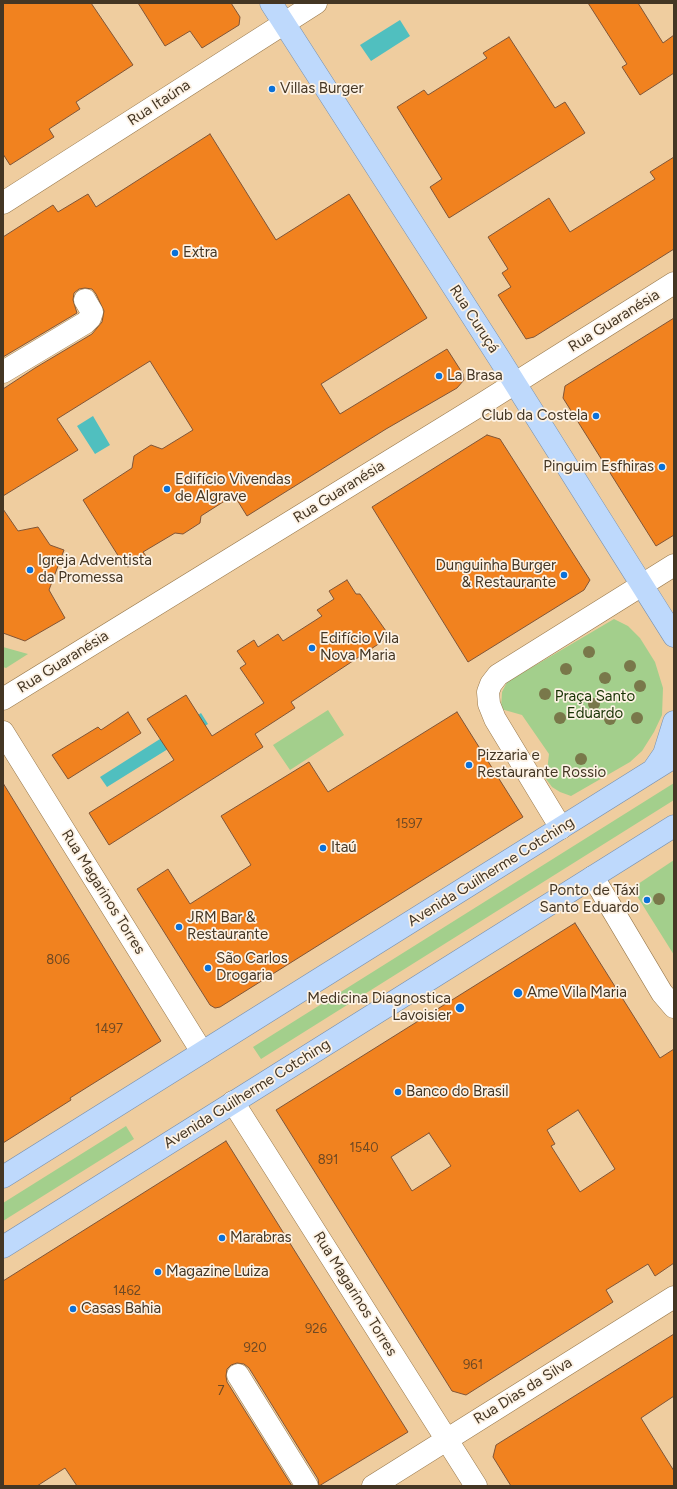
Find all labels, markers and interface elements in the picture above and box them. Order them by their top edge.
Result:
street label: Rua Itaúna [124,76,194,130]
place label: Villas Burger [280,80,363,98]
marker: Villas Burger [267,84,277,94]
place label: Extra [183,244,217,262]
marker: Extra [170,248,180,258]
street label: Rua Curuçá [445,282,503,356]
street label: Rua Guaranésia [565,286,663,356]
place label: La Brasa [447,367,503,385]
marker: La Brasa [434,371,444,381]
place label: Club da Costela [482,407,588,425]
marker: Club da Costela [591,411,601,421]
street label: Rua Guaranésia [290,457,388,527]
place label: Pinguim Esfhiras [543,458,654,476]
marker: Pinguim Esfhiras [657,462,667,472]
place label: Edifício Vivendas de Algrave [175,471,291,506]
marker: Edifício Vivendas de Algrave [162,484,172,494]
place label: Igreja Adventista da Promessa [38,552,152,587]
place label: Dunguinha Burger & Restaurante [436,557,556,592]
marker: Igreja Adventista da Promessa [25,565,35,575]
marker: Dunguinha Burger & Restaurante [559,570,569,580]
street label: Rua Guaranésia [14,627,112,697]
place label: Edifício Vila Nova Maria [320,630,399,665]
marker: Edifício Vila Nova Maria [307,643,317,653]
park label: Praça Santo Eduardo [555,688,635,723]
place label: Pizzaria e Restaurante Rossio [477,747,606,782]
marker: Pizzaria e Restaurante Rossio [464,760,474,770]
street label: Avenida Guilherme Cotching [404,813,578,931]
house number: 1597 [395,816,423,832]
street label: Rua Magarinos Torres [57,826,149,958]
place label: Itaú [331,839,357,857]
marker: Itaú [318,843,328,853]
place label: Ponto de Táxi Santo Eduardo [539,882,639,917]
marker: Ponto de Táxi Santo Eduardo [642,895,652,905]
place label: JRM Bar & Restaurante [187,909,268,944]
marker: JRM Bar & Restaurante [174,922,184,932]
place label: São Carlos Drogaria [216,950,288,985]
house number: 806 [46,952,70,968]
marker: São Carlos Drogaria [203,963,213,973]
place label: Ame Vila Maria [527,984,627,1002]
marker: Ame Vila Maria [512,987,524,999]
place label: Medicina Diagnostica Lavoisier [307,990,451,1025]
marker: Medicina Diagnostica Lavoisier [454,1002,466,1014]
house number: 1497 [95,1021,123,1037]
street label: Avenida Guilherme Cotching [160,1035,334,1153]
place label: Banco do Brasil [406,1083,509,1101]
marker: Banco do Brasil [393,1087,403,1097]
house number: 1540 [349,1140,379,1156]
house number: 891 [318,1152,338,1168]
street label: Rua Magarinos Torres [309,1228,401,1360]
place label: Marabras [230,1229,292,1247]
marker: Marabras [217,1233,227,1243]
place label: Magazine Luiza [166,1263,269,1281]
marker: Magazine Luiza [153,1267,163,1277]
house number: 1462 [113,1283,141,1299]
place label: Casas Bahia [81,1300,161,1318]
marker: Casas Bahia [68,1304,78,1314]
house number: 926 [305,1321,327,1337]
house number: 920 [244,1340,266,1356]
street label: Rua Dias da Silva [470,1354,576,1428]
house number: 961 [463,1357,483,1373]
house number: 7 [218,1383,224,1399]

